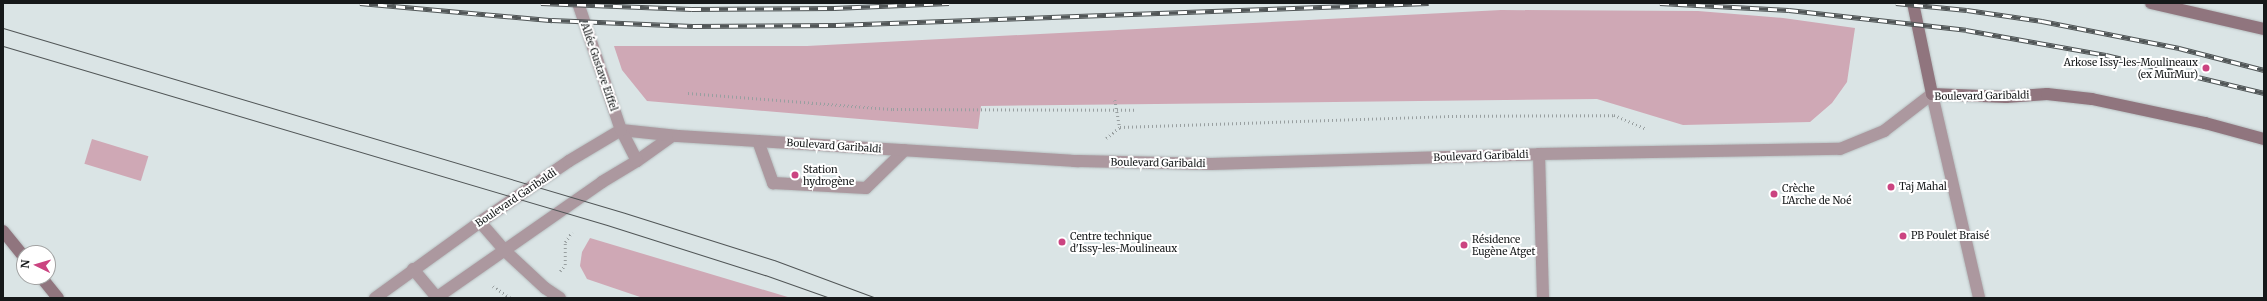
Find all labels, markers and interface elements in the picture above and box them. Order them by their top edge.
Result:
street label: Allée Gustave Eiffel [578,21,620,113]
place label: Arkose Issy-les-Moulineaux (ex MurMur) [2064,56,2198,80]
marker: Arkose Issy-les-Moulineaux (ex MurMur) [2201,63,2211,73]
street label: Boulevard Garibaldi [1934,89,2030,103]
street label: Boulevard Garibaldi [786,137,882,155]
street label: Boulevard Garibaldi [1433,148,1529,164]
street label: Boulevard Garibaldi [1110,156,1206,170]
place label: Station hydrogène [803,163,854,186]
street label: Boulevard Garibaldi [473,166,559,230]
marker: Station hydrogène [790,170,800,180]
place label: Taj Mahal [1899,181,1947,193]
place label: Crèche L'Arche de Noé [1782,182,1851,206]
marker: Taj Mahal [1886,182,1896,192]
marker: Crèche L'Arche de Noé [1769,189,1779,199]
place label: Centre technique d'Issy-les-Moulineaux [1070,230,1177,254]
place label: PB Poulet Braisé [1911,230,1989,242]
marker: PB Poulet Braisé [1898,231,1908,241]
place label: Résidence Eugène Atget [1472,233,1535,256]
marker: Centre technique d'Issy-les-Moulineaux [1057,237,1067,247]
marker: Résidence Eugène Atget [1459,240,1469,250]
north arrow [16,245,56,285]
text: N [18,259,32,269]

